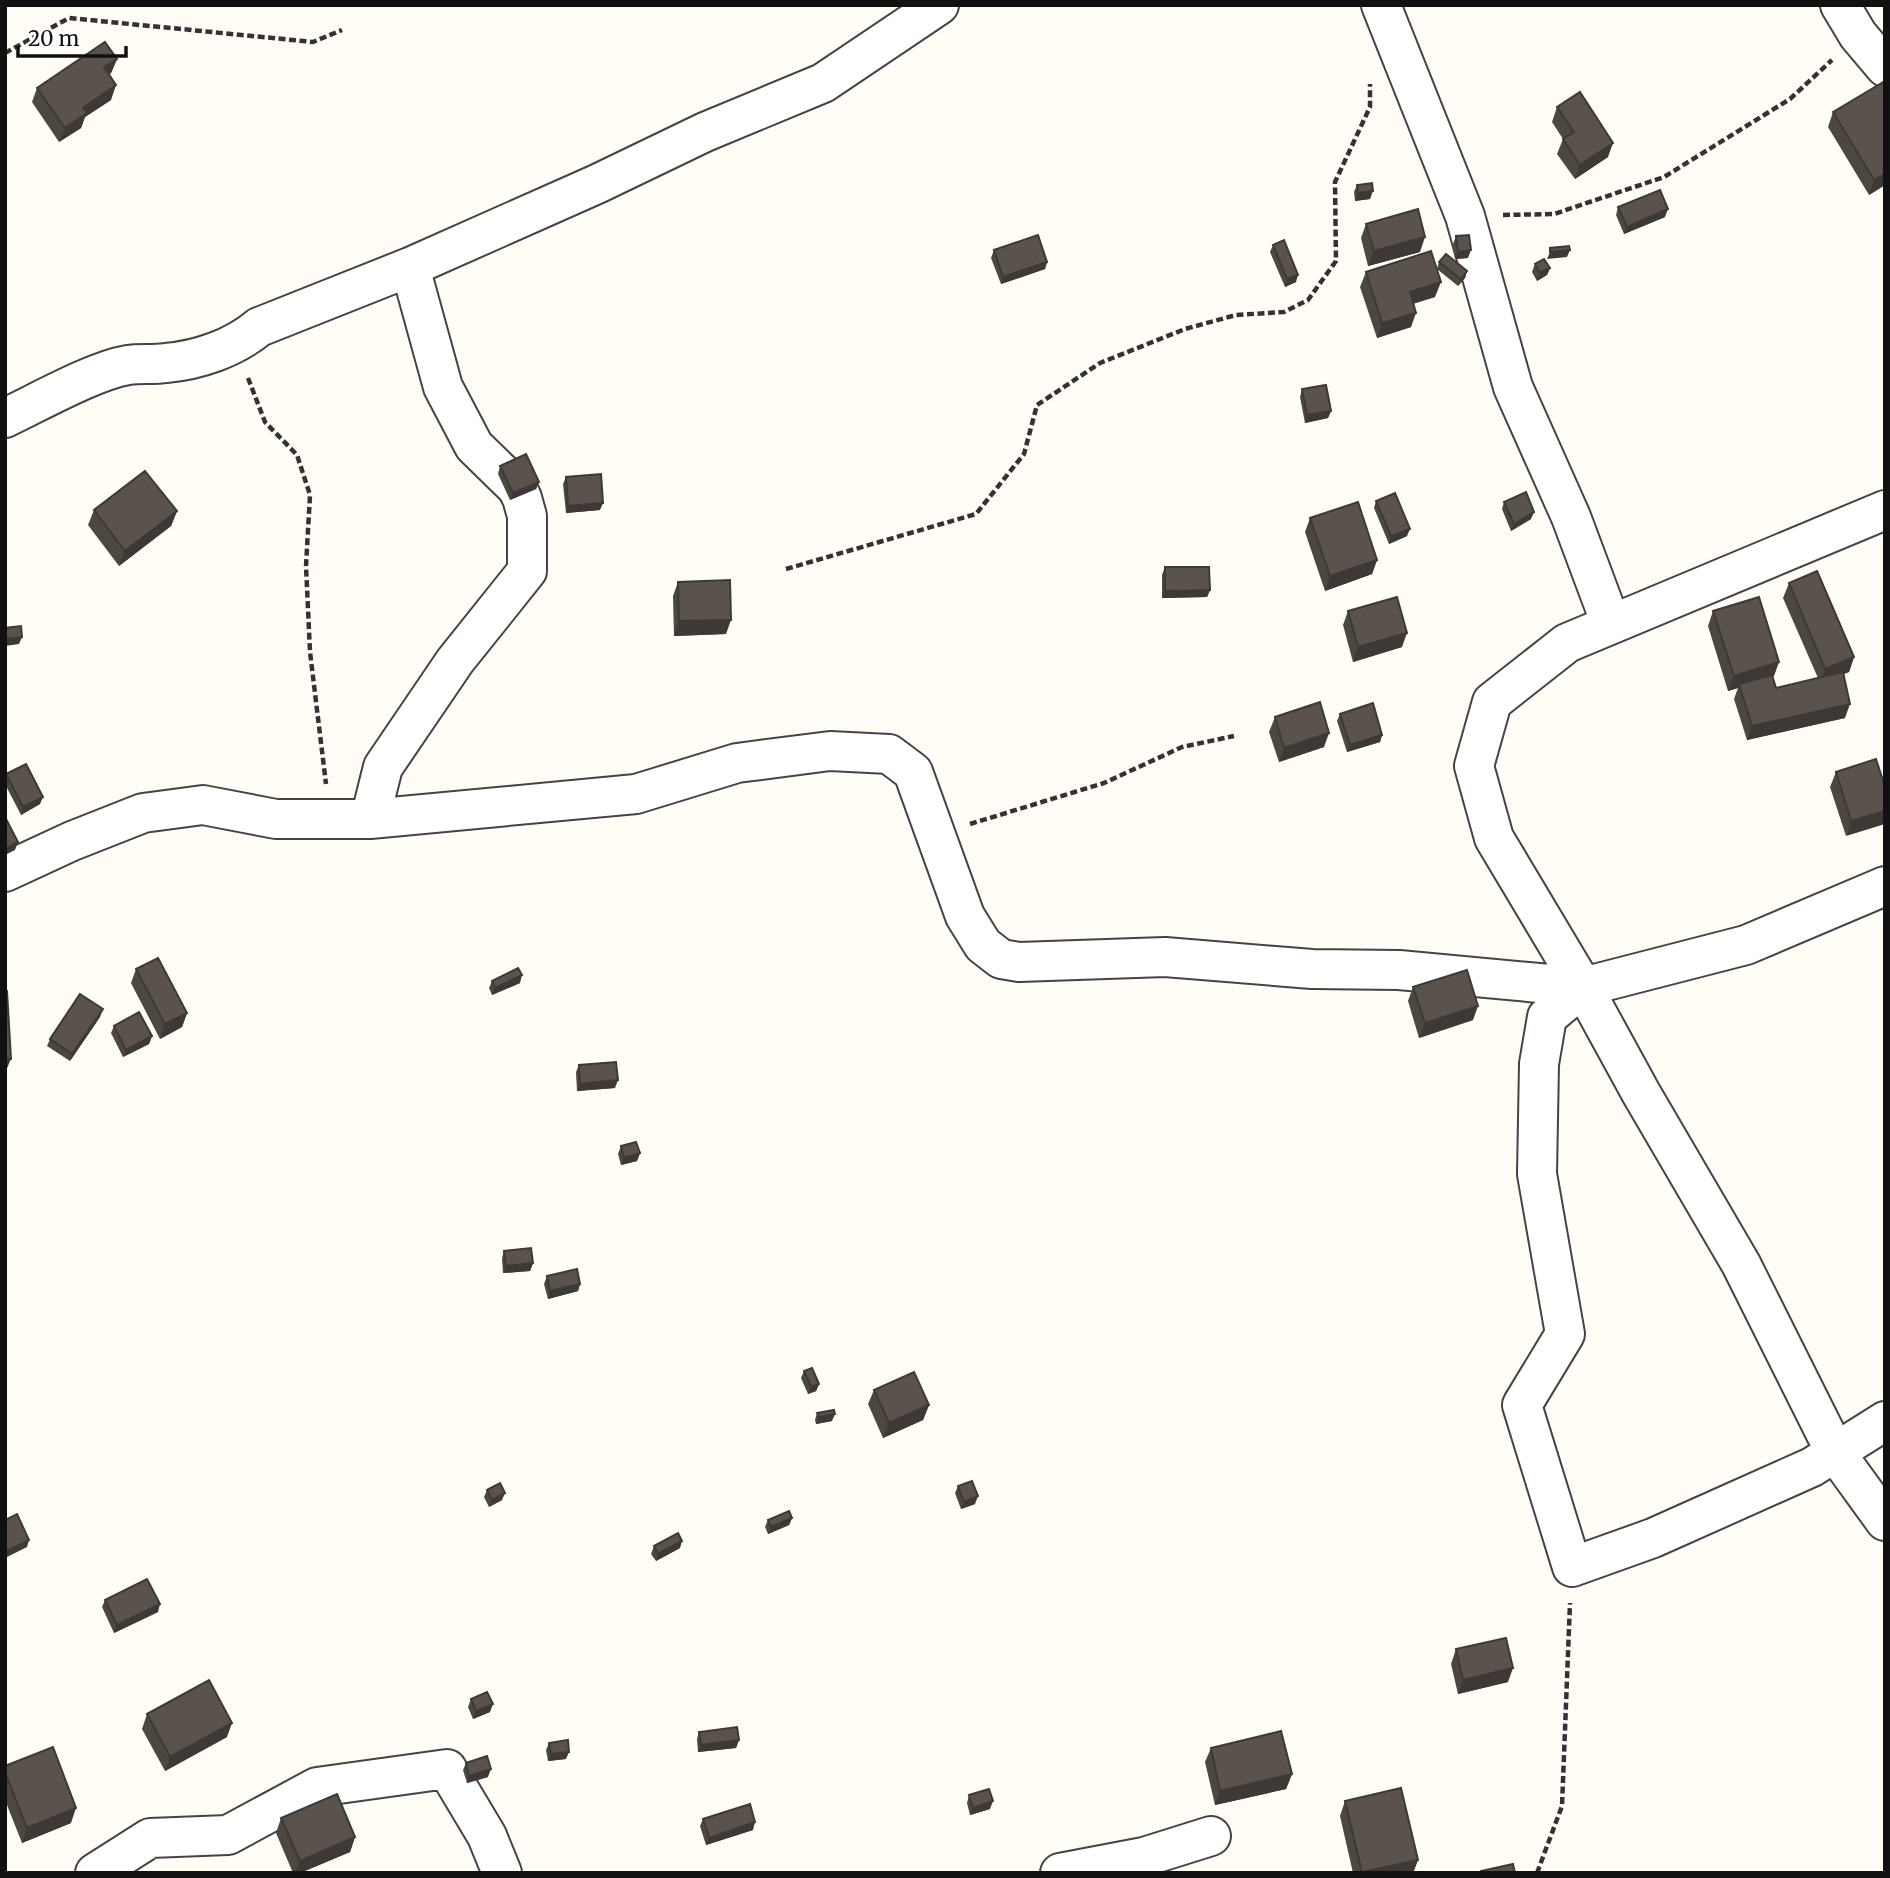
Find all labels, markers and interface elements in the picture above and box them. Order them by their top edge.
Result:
scale bar [18,14,126,58]
text: 20 m [28,25,80,52]

